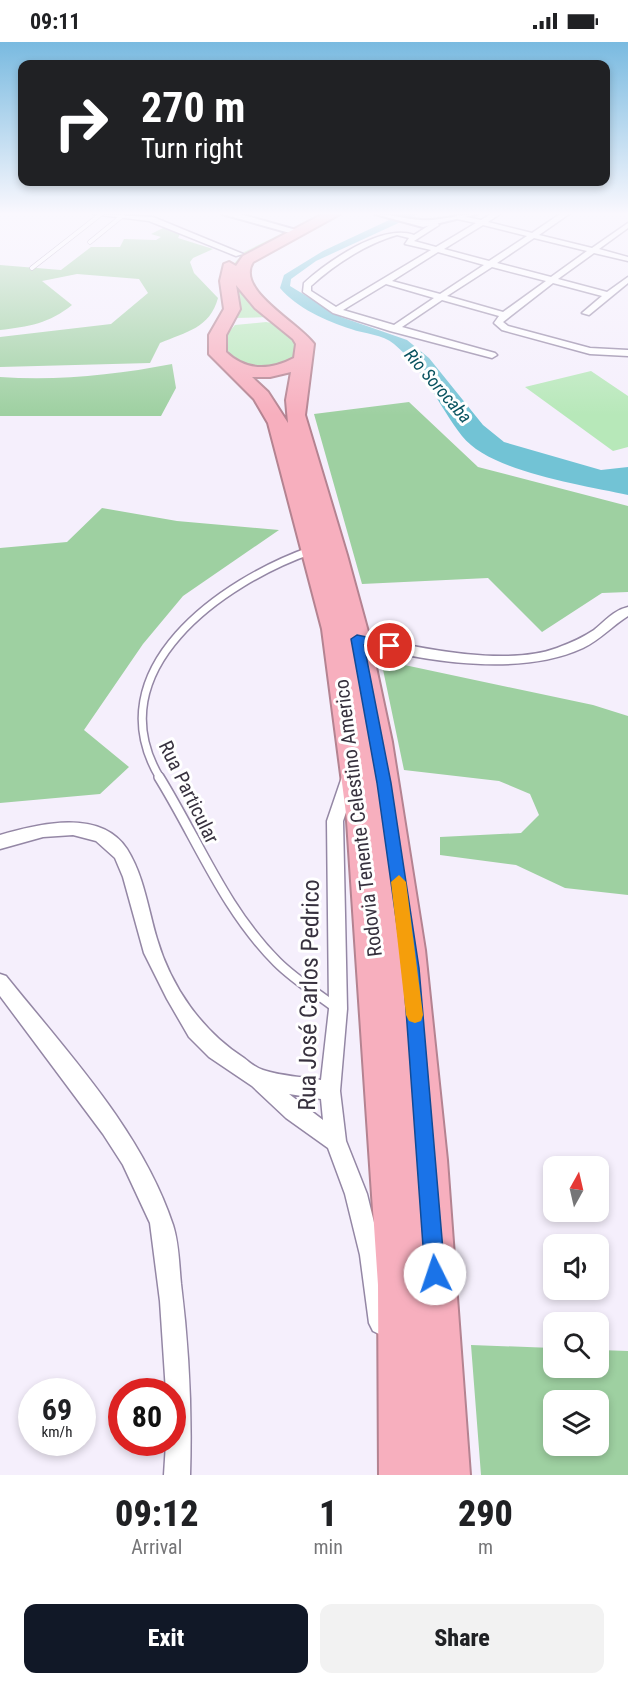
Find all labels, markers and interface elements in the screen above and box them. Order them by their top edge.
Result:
text: 09:11 [30,9,81,34]
text: 270 m [141,83,246,132]
icon: right [42,84,120,162]
text: Turn right [141,133,243,165]
water label: Rio Sorocaba [401,344,476,427]
pin [364,620,415,671]
icon: arrive [373,629,406,662]
street label: Rodovia Tenente Celestino Americo [329,678,387,958]
street label: Rua Particular [154,737,224,847]
street label: Rua José Carlos Pedrico [293,879,325,1111]
north arrow [543,1156,609,1222]
map controls [543,1156,609,1456]
button: sound [543,1234,609,1300]
position arrow [403,1242,467,1306]
button: search [543,1312,609,1378]
speed limit sign: 80 [108,1378,186,1456]
button: layers [543,1390,609,1456]
text: 69 [42,1392,72,1427]
text: km/h [42,1423,72,1441]
text: 09:12 [115,1493,198,1535]
text: 1 [319,1493,337,1535]
text: 290 [458,1493,513,1535]
text: Arrival [131,1535,182,1559]
text: min [314,1535,343,1559]
text: m [478,1535,493,1559]
button: Exit [24,1604,308,1673]
button: Share [320,1604,604,1673]

